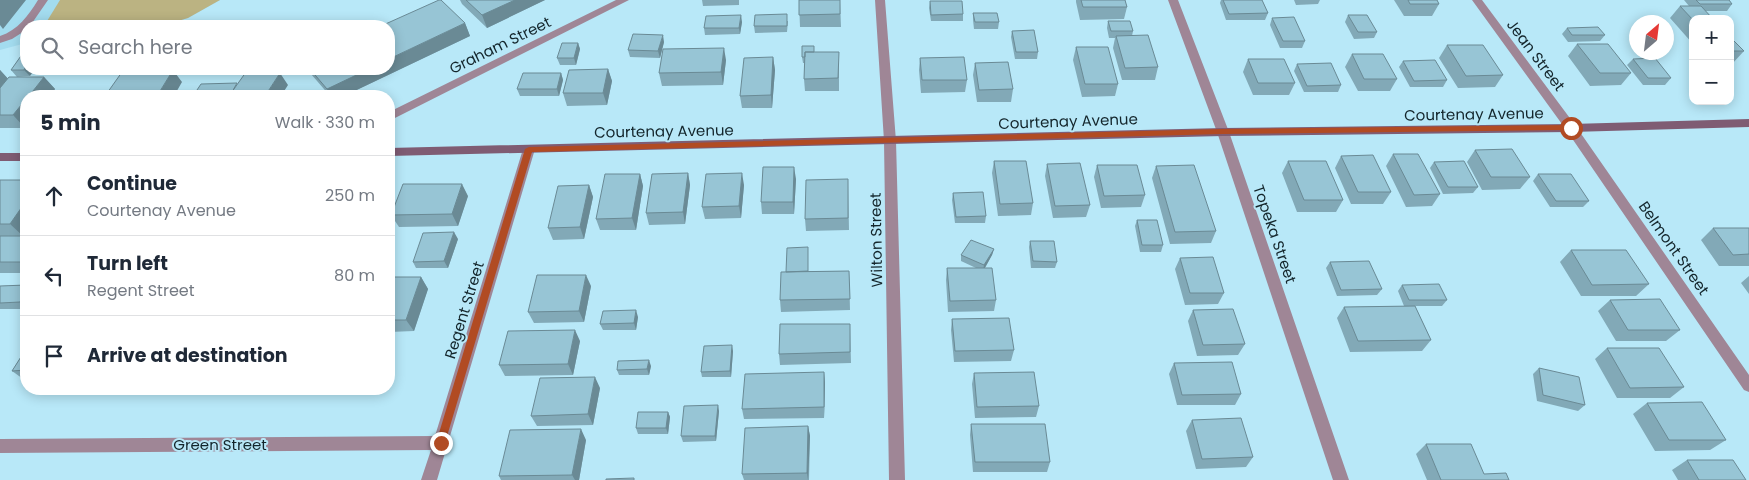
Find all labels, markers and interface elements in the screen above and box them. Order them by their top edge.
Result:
street label: Graham Street [446,11,554,79]
street label: Jean Street [1502,15,1570,95]
north arrow [1629,15,1674,60]
map controls [1689,15,1734,105]
button: + [1689,15,1734,60]
search box [20,20,395,75]
icon: search [38,34,66,62]
text: Search here [78,34,192,61]
button: − [1689,60,1734,105]
street label: Courtenay Avenue [1404,102,1544,126]
text: 5 min [40,108,101,137]
street label: Courtenay Avenue [998,108,1138,134]
text: Walk · 330 m [275,111,375,134]
route start [1560,117,1583,140]
street label: Courtenay Avenue [594,119,734,143]
text: Continue [87,170,177,197]
icon: ahead [40,182,68,210]
street label: Topeka Street [1248,182,1302,286]
text: 250 m [325,184,375,207]
street label: Wilton Street [865,193,887,287]
street label: Belmont Street [1634,197,1714,299]
text: Courtenay Avenue [87,199,236,222]
text: Turn left [87,250,168,277]
street label: Regent Street [439,259,489,361]
icon: left [40,262,68,290]
text: 80 m [334,264,375,287]
text: Regent Street [87,279,195,302]
icon: arrive [40,342,68,370]
text: Arrive at destination [87,342,288,369]
route end [430,432,453,455]
street label: Green Street [173,434,267,455]

